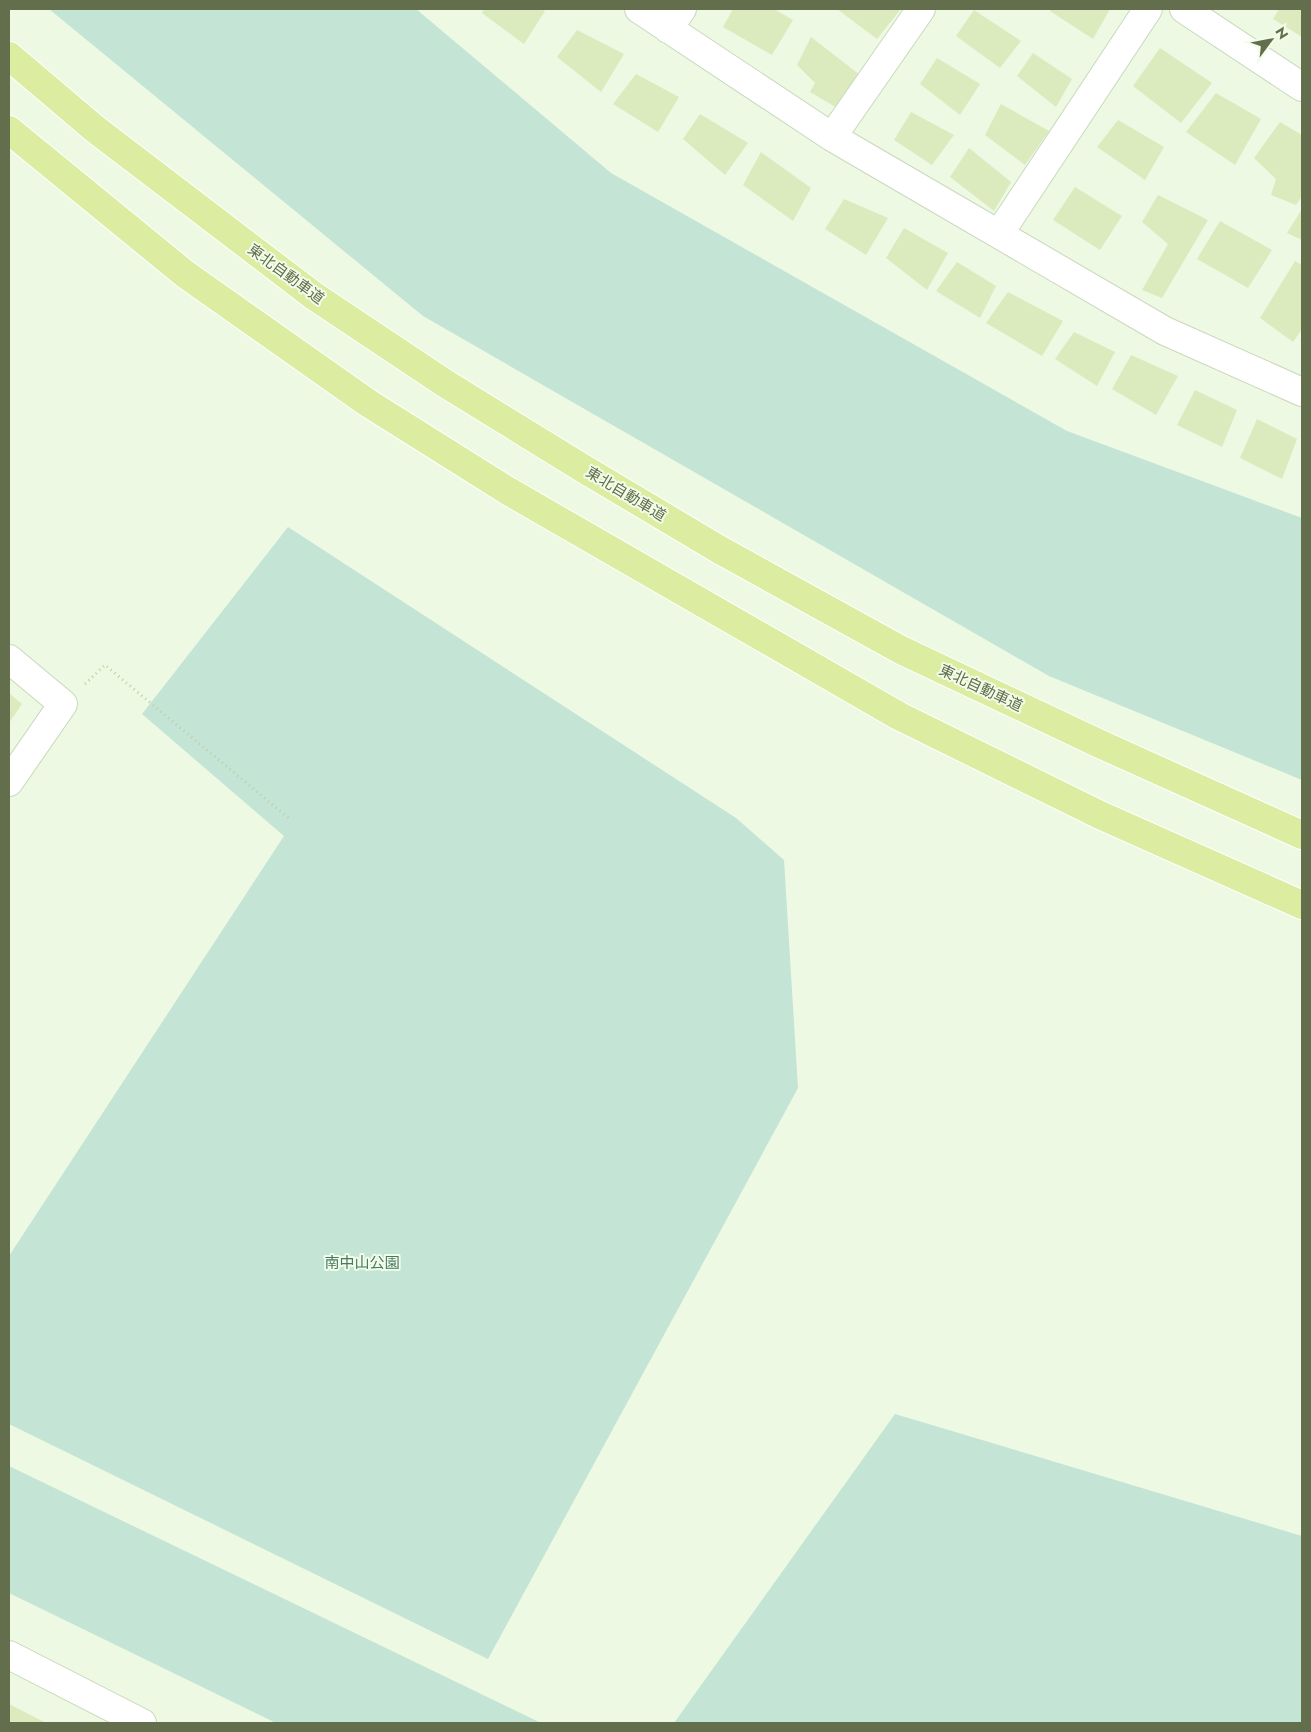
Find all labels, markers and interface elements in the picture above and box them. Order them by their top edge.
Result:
north arrow [1246,15,1296,65]
text: N [1271,23,1293,43]
street label: 東北自動車道 [243,239,329,309]
street label: 東北自動車道 [582,461,670,527]
street label: 東北自動車道 [936,659,1026,717]
park label: 南中山公園 [324,1252,400,1274]

